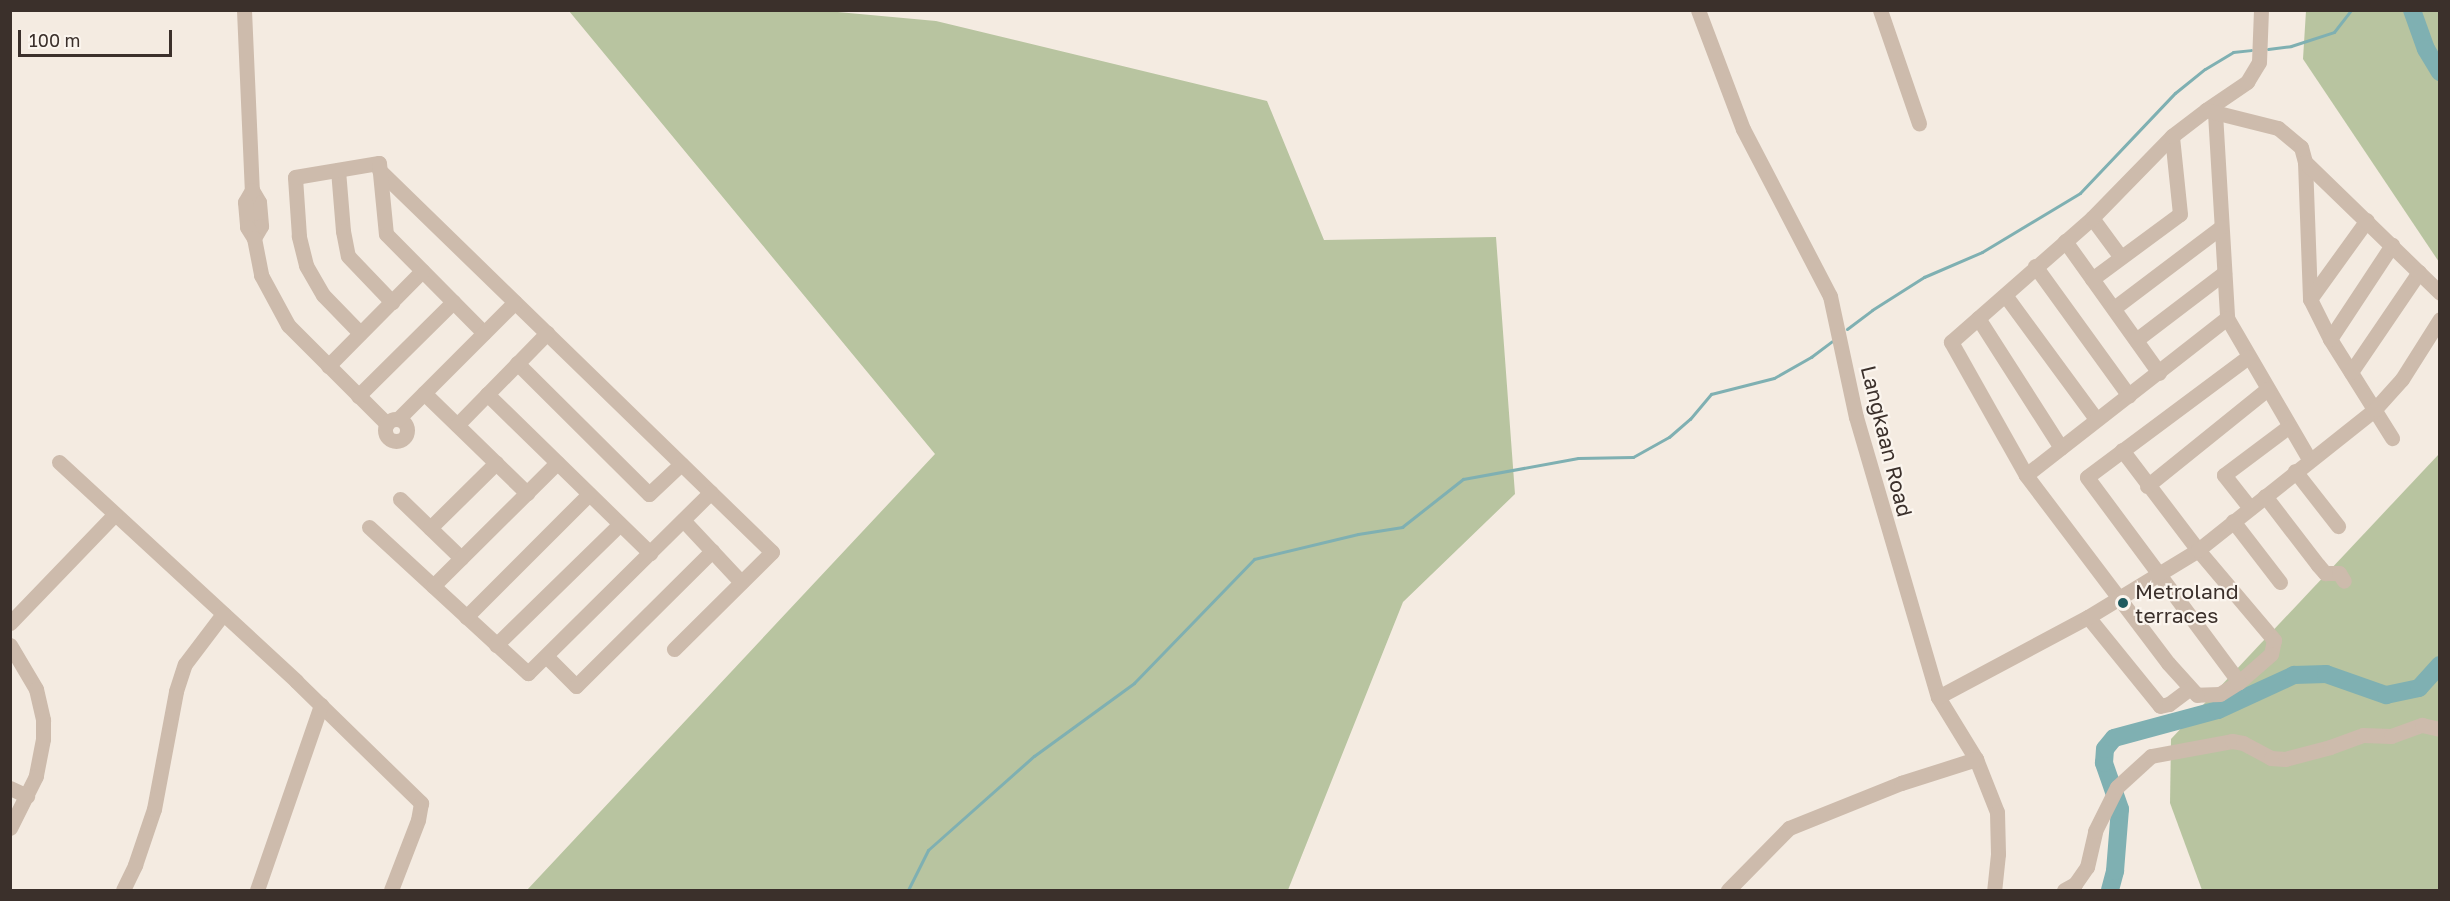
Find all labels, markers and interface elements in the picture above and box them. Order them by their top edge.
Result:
scale bar [21,18,176,56]
text: 100 m [29,29,80,51]
street label: Langkaan Road [1856,363,1918,519]
place label: Metroland terraces [2135,578,2239,628]
marker: Metroland terraces [2116,596,2130,610]

